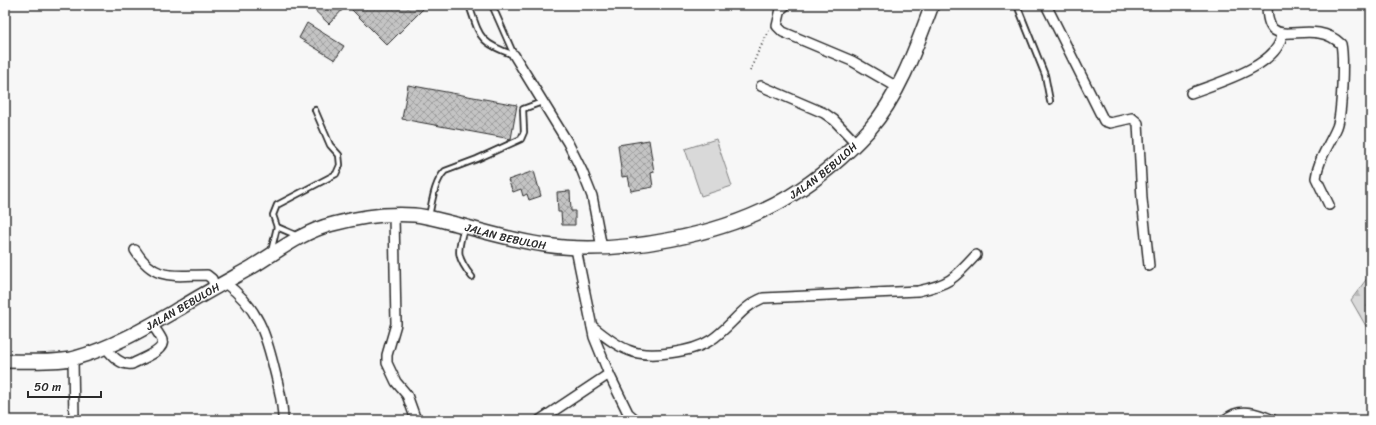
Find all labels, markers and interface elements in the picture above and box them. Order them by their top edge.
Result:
street label: JALAN BEBULOH [784,137,862,204]
street label: JALAN BEBULOH [462,217,548,255]
street label: JALAN BEBULOH [141,277,223,336]
scale bar [28,373,101,399]
text: 50 m [34,376,61,398]

